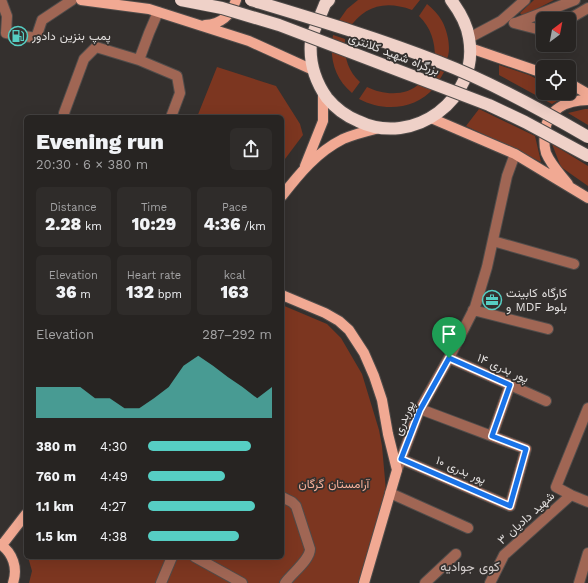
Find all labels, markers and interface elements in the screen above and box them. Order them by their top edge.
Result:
north arrow [536,12,576,52]
map controls [536,12,576,100]
fuel station icon: پمپ بنزین دادور [7,25,29,47]
place label: پمپ بنزین دادور [31,29,111,44]
street label: بزرگراه شهید کلانتری [346,30,441,79]
button: locate [536,60,576,100]
button: share [230,128,272,170]
text: Evening run [36,129,164,154]
text: 20:30 · 6 × 380 m [36,157,148,172]
text: Distance [50,201,97,214]
text: Time [141,201,167,214]
text: Pace [222,201,247,214]
text: 2.28 [45,214,81,234]
text: 10:29 [132,214,176,234]
text: 4:36 [203,214,241,234]
text: km [81,220,102,233]
text: /km [241,220,266,233]
text: Elevation [49,269,98,282]
text: Heart rate [127,269,181,282]
text: kcal [224,269,246,282]
text: 36 [56,282,77,302]
text: 132 [126,282,154,302]
text: 163 [221,282,249,302]
place label: کارگاه کابینت و MDF بلوط [506,286,567,315]
text: m [77,288,91,301]
text: bpm [154,288,182,301]
office icon: کارگاه کابینت و MDF بلوط [481,289,503,311]
pin [432,317,466,358]
icon: arrive [438,323,460,345]
text: Elevation [36,327,94,342]
text: 287–292 m [202,327,272,342]
street label: پور بدری ۱۴ [475,350,531,386]
street label: پوربدری [391,399,418,438]
text: 380 m [36,439,76,454]
text: 4:30 [100,439,127,454]
street label: پور بدری ۱۰ [433,453,488,488]
text: 760 m [36,469,76,484]
text: 4:49 [100,469,128,484]
park label: آرامستان گرگان [299,477,371,492]
street label: ۳ شهید دادیان [495,489,558,548]
text: 1.1 km [36,499,74,514]
text: 4:27 [100,499,126,514]
text: 1.5 km [36,529,77,544]
text: 4:38 [100,529,127,544]
district label: کوی جوادیه [440,559,500,575]

